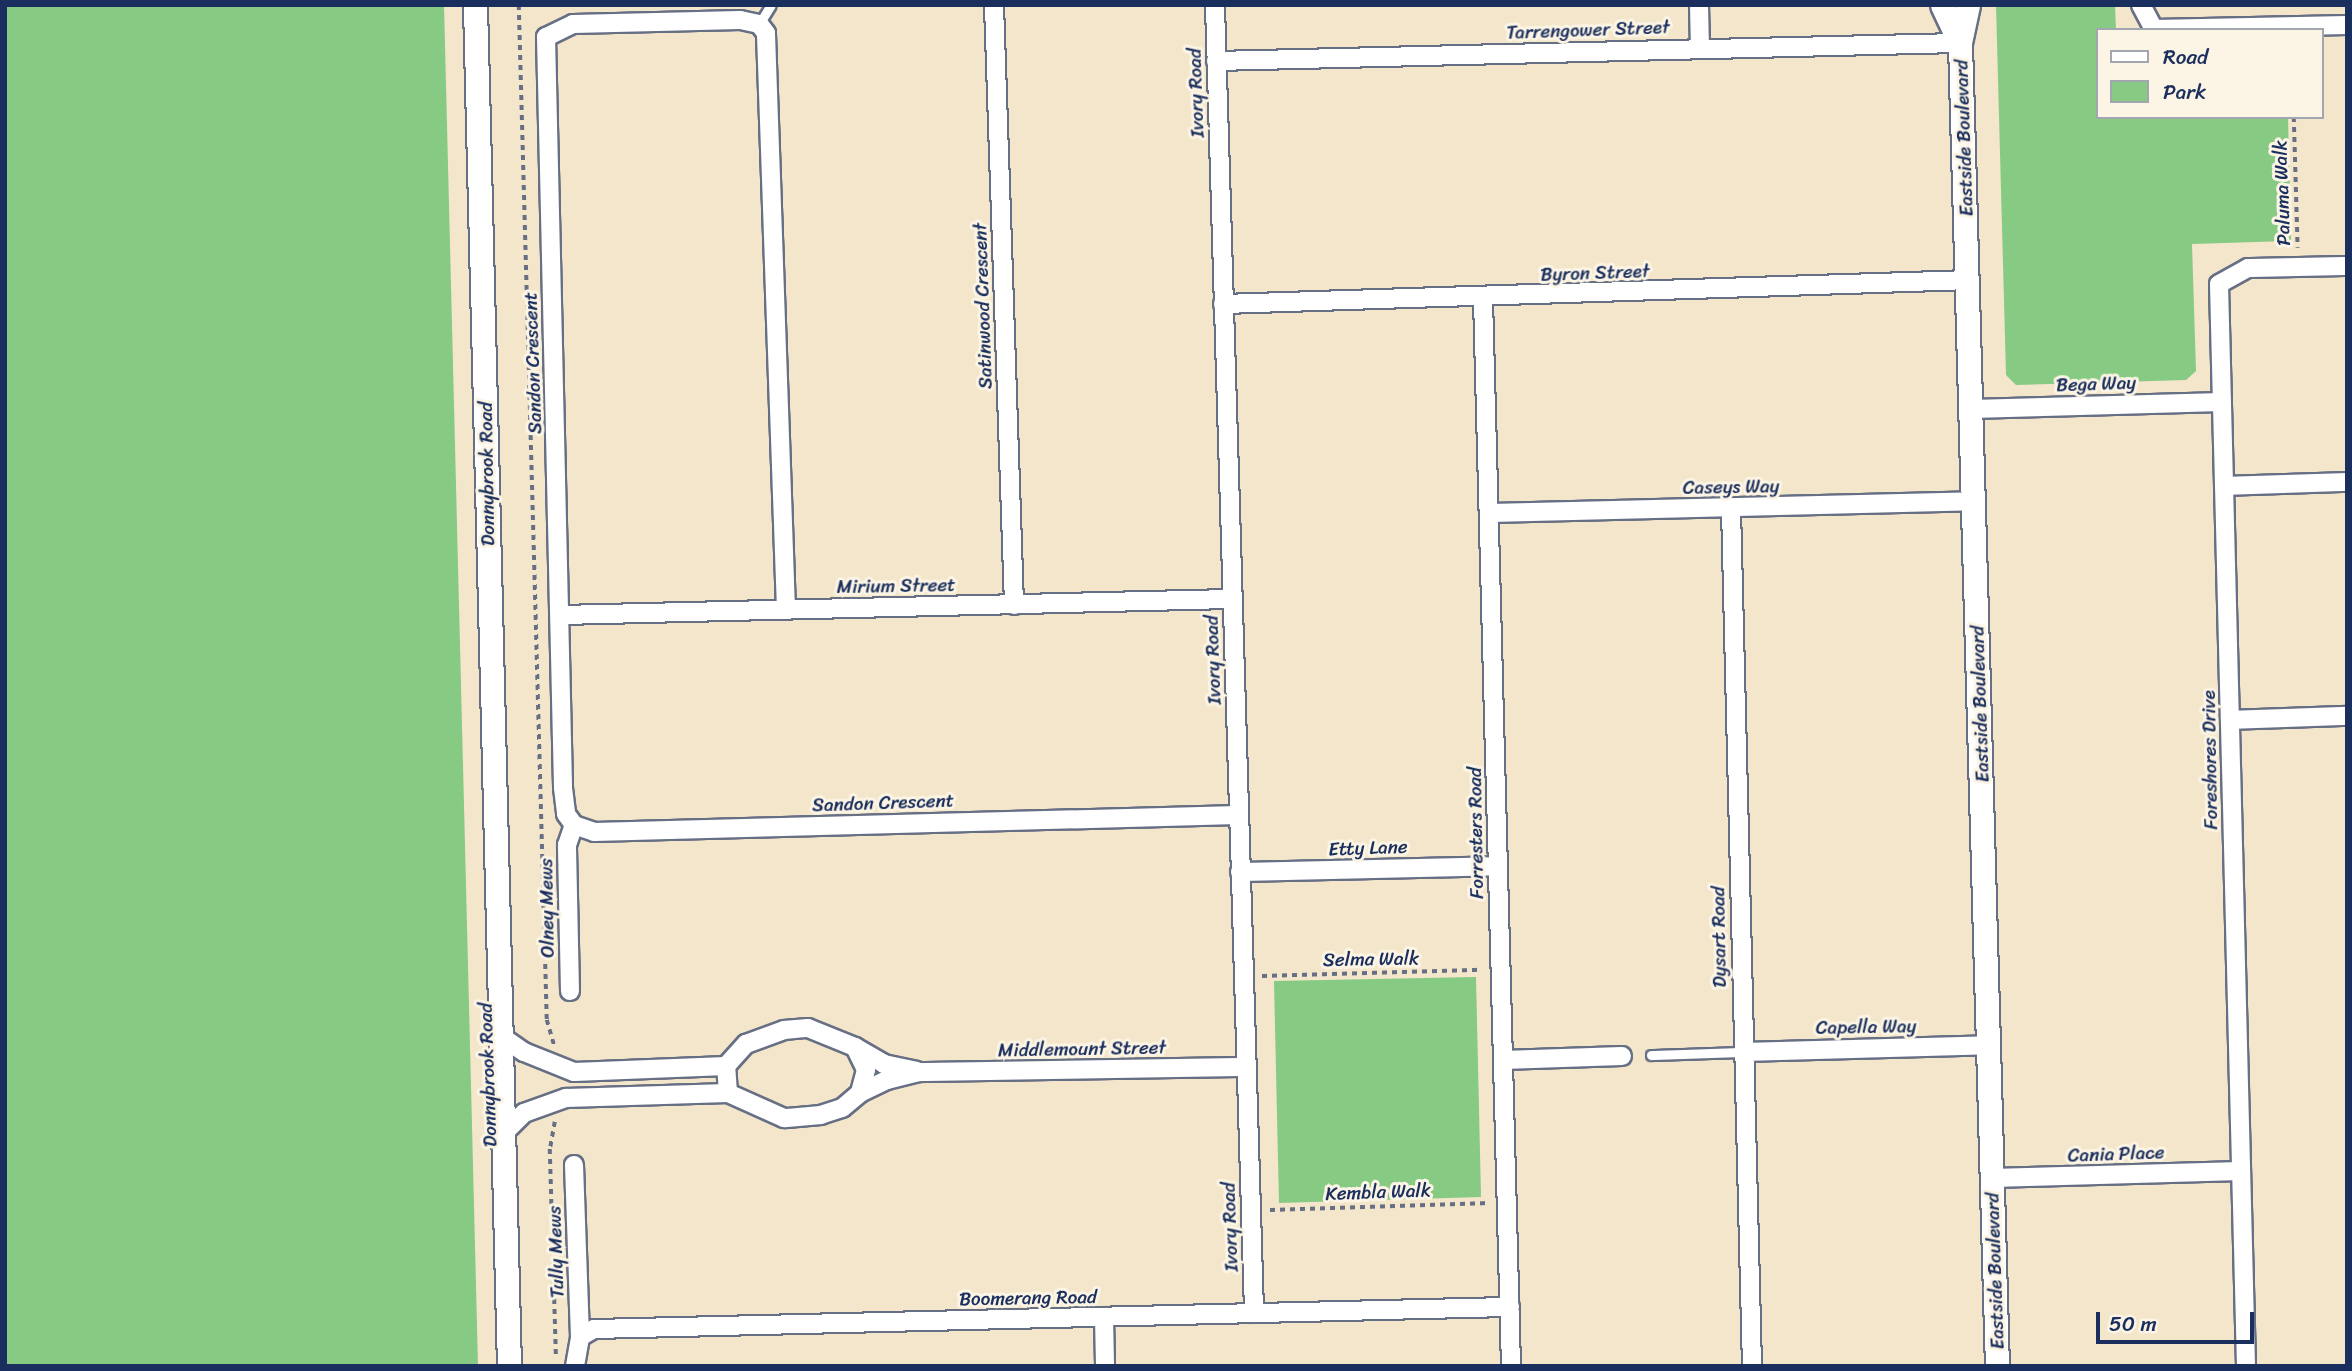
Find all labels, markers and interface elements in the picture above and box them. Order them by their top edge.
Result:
street label: Tarrengower Street [1506,16,1670,44]
legend [2096,28,2324,119]
text: Road [2163,38,2208,76]
street label: Ivory Road [1183,48,1209,138]
street label: Eastside Boulevard [1950,59,1978,217]
text: Park [2163,73,2206,111]
street label: Paluma Walk [2269,140,2295,246]
street label: Satinwood Crescent [969,221,997,391]
street label: Byron Street [1540,260,1650,286]
street label: Sandon Crescent [519,291,547,435]
street label: Bega Way [2056,371,2136,397]
street label: Donnybrook Road [474,402,500,546]
street label: Caseys Way [1683,475,1779,499]
street label: Mirium Street [836,574,956,598]
street label: Ivory Road [1200,615,1226,705]
street label: Eastside Boulevard [1966,625,1994,783]
street label: Foreshores Drive [2197,690,2223,830]
street label: Forresters Road [1463,767,1489,899]
street label: Sandon Crescent [811,789,955,817]
street label: Etty Lane [1328,835,1408,861]
street label: Olney Mews [535,858,559,958]
street label: Dysart Road [1707,886,1731,988]
street label: Selma Walk [1323,947,1419,971]
street label: Donnybrook Road [474,1003,502,1147]
street label: Capella Way [1816,1015,1916,1039]
street label: Middlemount Street [998,1036,1166,1062]
street label: Cania Place [2067,1141,2165,1167]
street label: Kembla Walk [1325,1179,1431,1205]
street label: Ivory Road [1217,1182,1243,1272]
street label: Eastside Boulevard [1981,1192,2009,1350]
street label: Tully Mews [543,1206,569,1298]
street label: Boomerang Road [959,1285,1097,1311]
scale bar [2100,1298,2258,1342]
text: 50 m [2109,1305,2157,1343]

